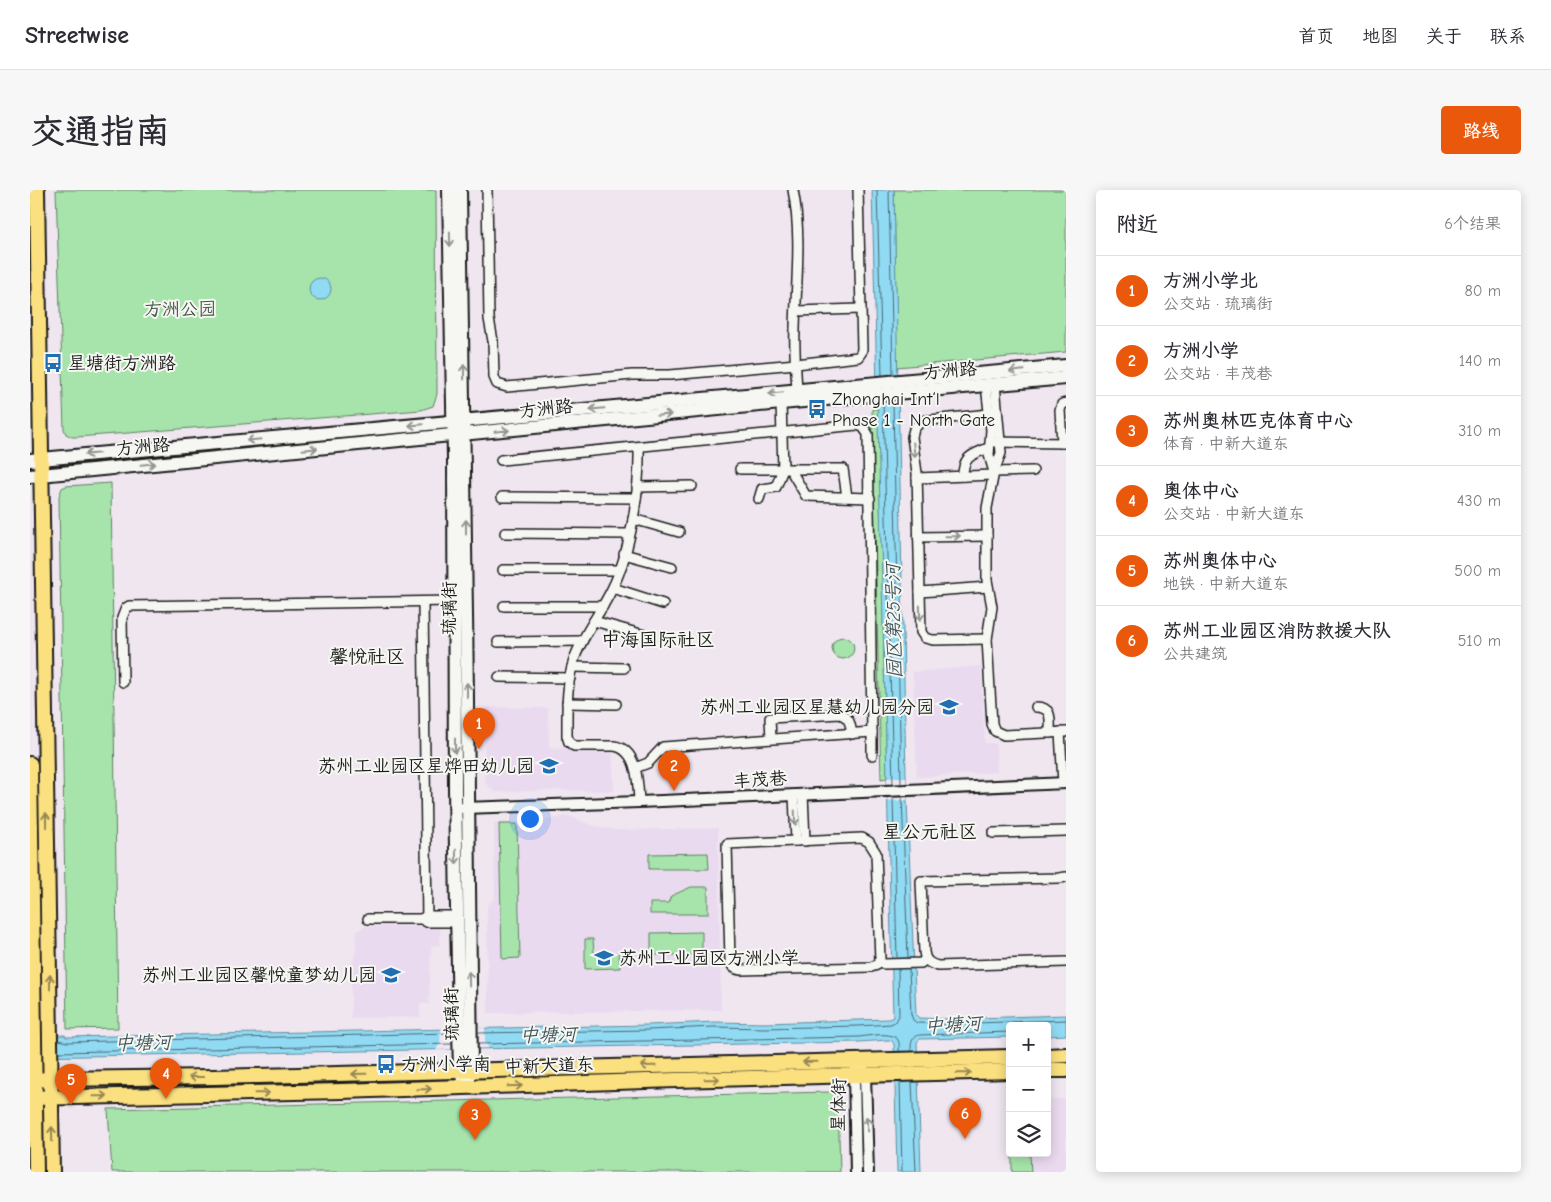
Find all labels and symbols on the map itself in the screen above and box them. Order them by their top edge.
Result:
one-way arrow [445,230,455,246]
park label: 方洲公园 [144,299,216,320]
bus stop icon: 星塘街方洲路 [42,352,64,374]
place label: 星塘街方洲路 [68,353,176,374]
street label: 方洲路 [922,358,978,384]
one-way arrow [459,364,469,380]
one-way arrow [1010,366,1026,376]
one-way arrow [769,388,785,398]
place label: Zhonghai Int‘l Phase 1 - North Gate [832,389,995,431]
street label: 方洲路 [518,396,574,422]
bus stop icon: Zhonghai Int‘l Phase 1 - North Gate [806,398,828,420]
one-way arrow [589,404,605,413]
one-way arrow [655,410,671,419]
one-way arrow [408,420,424,430]
one-way arrow [494,426,510,436]
street label: 方洲路 [115,434,171,460]
one-way arrow [247,435,263,444]
one-way arrow [909,442,919,458]
one-way arrow [302,444,318,454]
one-way arrow [85,450,101,459]
one-way arrow [140,459,156,469]
one-way arrow [461,519,471,536]
one-way arrow [944,532,960,541]
water label: 园区第25号河 [882,560,906,679]
street label: 琉璃街 [439,581,460,635]
one-way arrow [915,604,925,620]
district label: 中海国际社区 [601,629,715,651]
district label: 馨悦社区 [329,646,405,668]
one-way arrow [462,682,472,698]
school or university icon: 苏州工业园区星慧幼儿园分园 [938,696,960,718]
place label: 苏州工业园区星慧幼儿园分园 [700,697,934,718]
pin: 1 [463,708,495,749]
one-way arrow [450,737,460,753]
pin: 2 [658,750,690,791]
school or university icon: 苏州工业园区星烨田幼儿园 [538,755,560,777]
place label: 苏州工业园区星烨田幼儿园 [318,756,534,777]
street label: 丰茂巷 [732,768,788,792]
your location [517,806,543,832]
one-way arrow [790,810,800,826]
one-way arrow [42,812,51,828]
district label: 星公元社区 [882,821,978,843]
one-way arrow [451,849,461,865]
school or university icon: 苏州工业园区方洲小学 [593,947,615,969]
place label: 苏州工业园区方洲小学 [619,948,799,969]
school or university icon: 苏州工业园区馨悦童梦幼儿园 [380,964,402,986]
place label: 苏州工业园区馨悦童梦幼儿园 [142,965,376,986]
one-way arrow [464,971,474,988]
one-way arrow [45,974,55,990]
street label: 琉璃街 [441,987,463,1041]
water label: 中塘河 [924,1012,985,1037]
water label: 中塘河 [519,1023,580,1046]
water label: 中塘河 [114,1031,175,1054]
bus stop icon: 方洲小学南 [375,1053,397,1075]
place label: 方洲小学南 [401,1054,491,1075]
street label: 中新大道东 [504,1054,594,1078]
one-way arrow [803,1057,819,1067]
pin: 4 [150,1058,182,1099]
one-way arrow [640,1061,656,1071]
pin: 5 [55,1064,87,1105]
one-way arrow [956,1068,972,1077]
one-way arrow [351,1069,367,1078]
one-way arrow [189,1072,205,1082]
one-way arrow [704,1074,720,1084]
street label: 星体街 [828,1078,850,1132]
one-way arrow [506,1081,522,1091]
one-way arrow [416,1084,432,1093]
one-way arrow [254,1088,270,1098]
one-way arrow [91,1091,107,1100]
pin: 6 [949,1098,981,1139]
pin: 3 [459,1099,491,1140]
one-way arrow [862,1116,871,1132]
one-way arrow [47,1126,56,1142]

